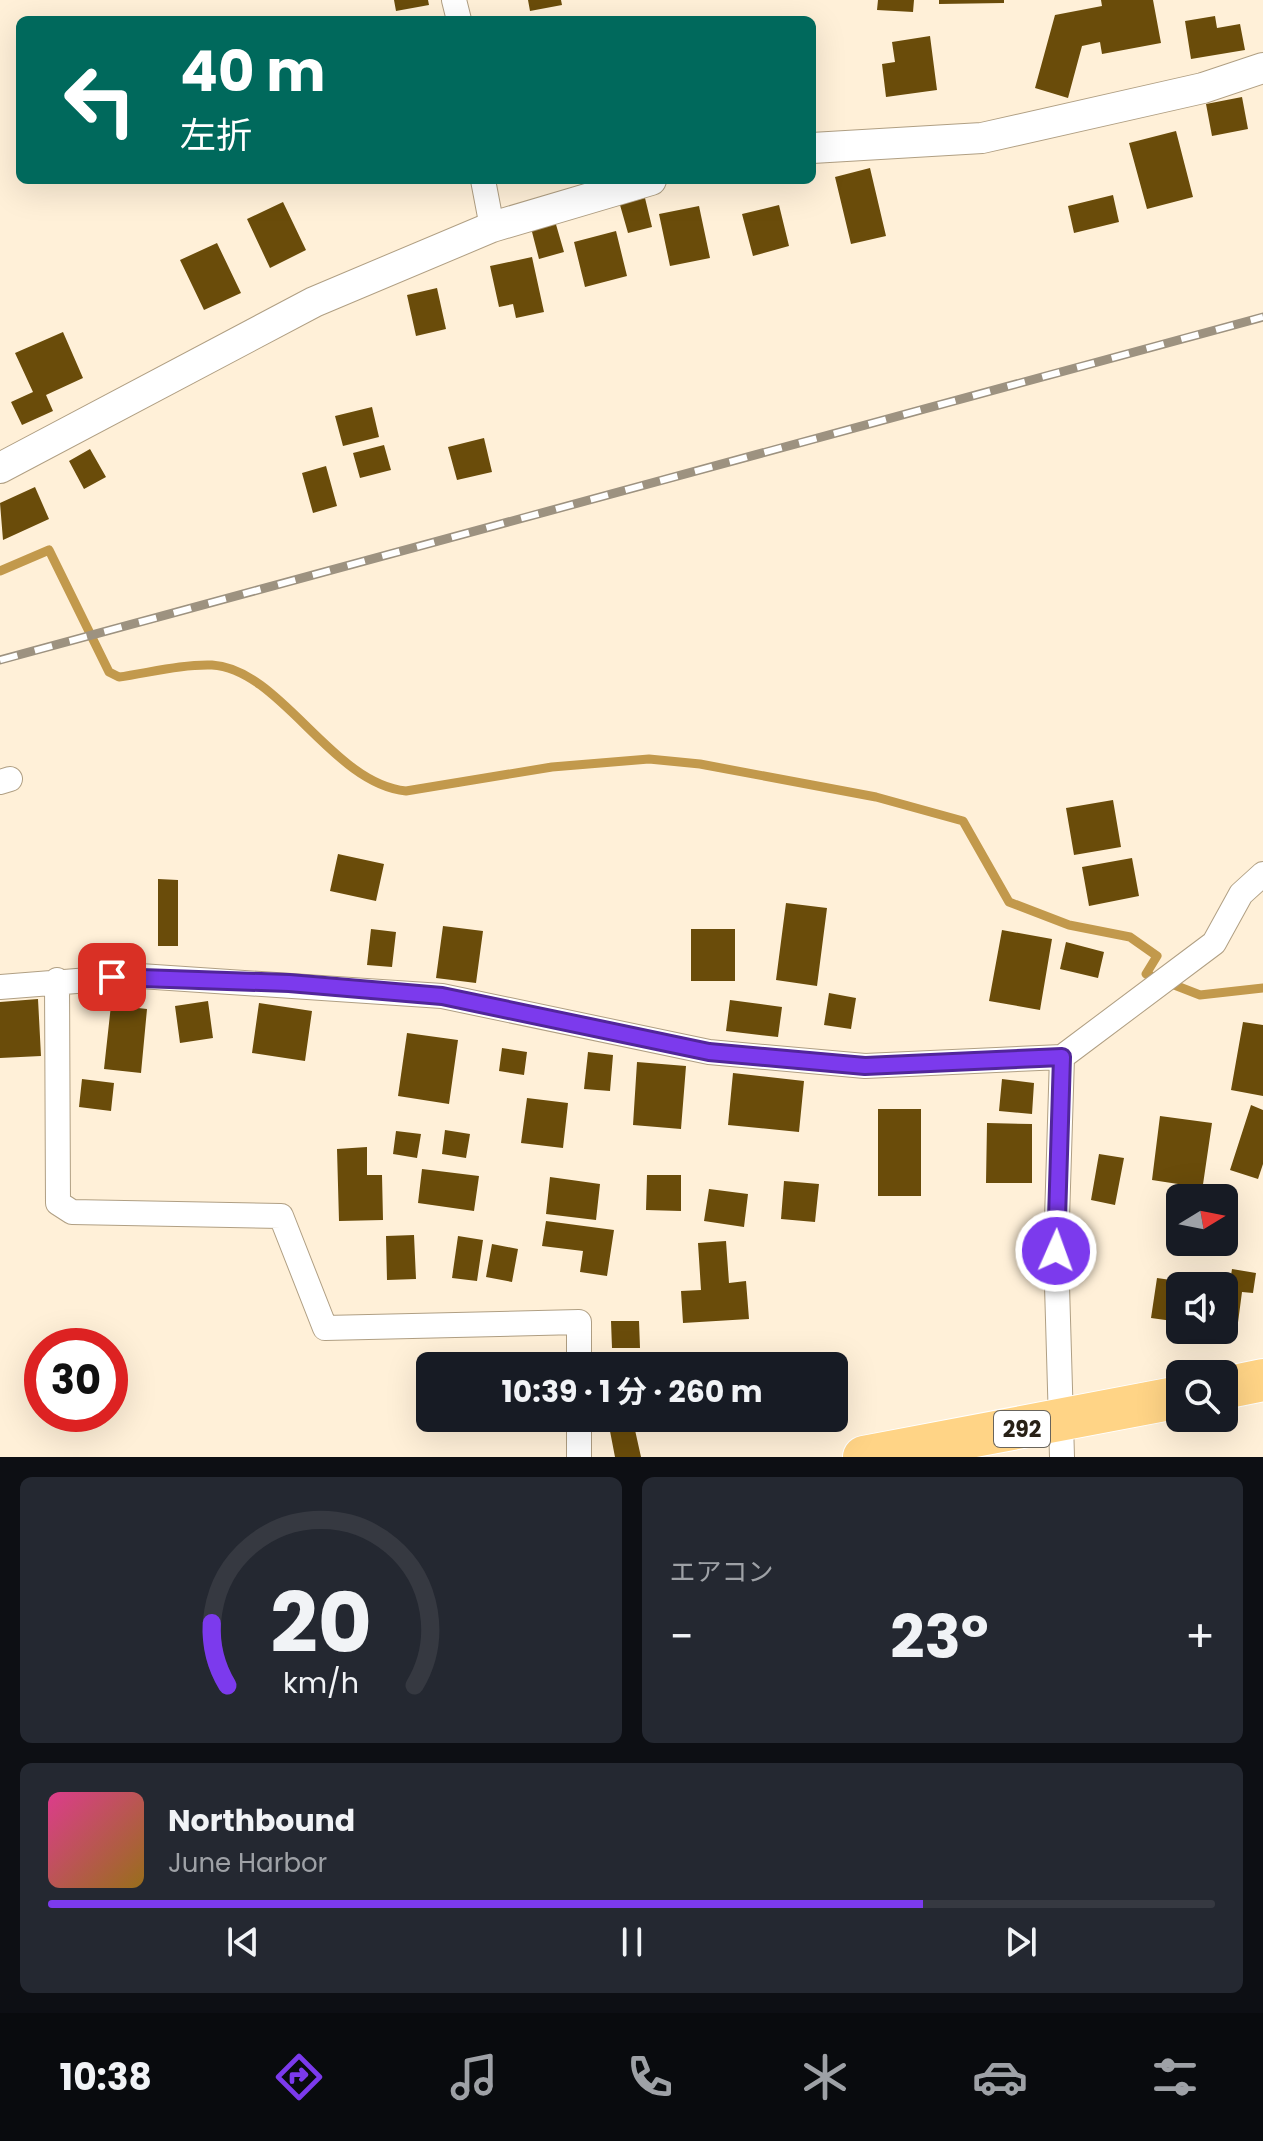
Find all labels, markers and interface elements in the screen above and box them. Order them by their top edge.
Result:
text: 40 m [180,32,326,111]
icon: left [48,48,152,152]
text: 左折 [180,110,252,161]
pin [78,943,146,1011]
icon: arrive [90,955,134,999]
north arrow [1166,1184,1238,1256]
map controls [1166,1184,1238,1432]
position arrow [1014,1209,1098,1293]
button: sound [1166,1272,1238,1344]
speed limit sign: 30 [24,1328,128,1432]
button: search [1166,1360,1238,1432]
text: 10:39 · 1 分 · 260 m [502,1370,762,1413]
road number: 292 [994,1411,1050,1447]
text: エアコン [670,1554,774,1590]
text: 20 [270,1565,372,1681]
text: 23° [890,1595,989,1679]
text: − [670,1606,694,1667]
text: + [1185,1606,1215,1667]
text: km/h [283,1663,359,1703]
text: Northbound [168,1799,355,1842]
text: June Harbor [168,1845,327,1881]
icon: previous [221,1920,265,1964]
icon: pause [610,1920,654,1964]
icon: next [999,1920,1043,1964]
icon: directions [271,2049,327,2105]
icon: music [446,2049,502,2105]
icon: phone [622,2049,678,2105]
icon: climate [797,2049,853,2105]
icon: car [972,2049,1028,2105]
icon: filters [1147,2049,1203,2105]
text: 10:38 [60,2052,152,2103]

